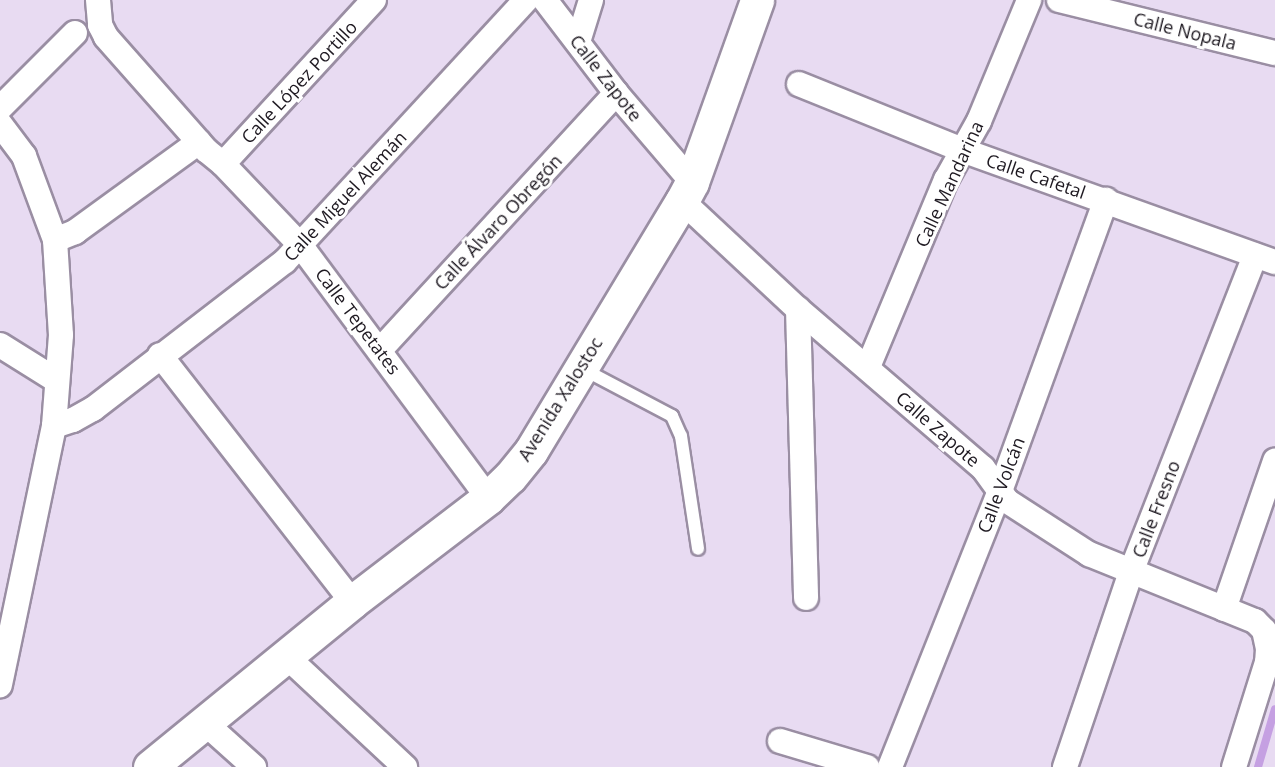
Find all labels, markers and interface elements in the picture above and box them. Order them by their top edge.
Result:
street label: Calle Nopala [1131,8,1239,54]
street label: Calle López Portillo [237,16,361,148]
street label: Calle Zapote [566,30,646,126]
street label: Calle Mandarina [910,118,988,250]
street label: Calle Miguel Alemán [279,127,411,265]
street label: Calle Cafetal [983,149,1089,203]
street label: Calle Álvaro Obregón [430,150,566,294]
street label: Calle Tepetates [311,263,405,379]
street label: Avenida Xalostoc [513,333,607,465]
street label: Calle Zapote [892,387,984,471]
street label: Calle Volcán [973,434,1029,536]
street label: Calle Fresno [1128,457,1184,561]

